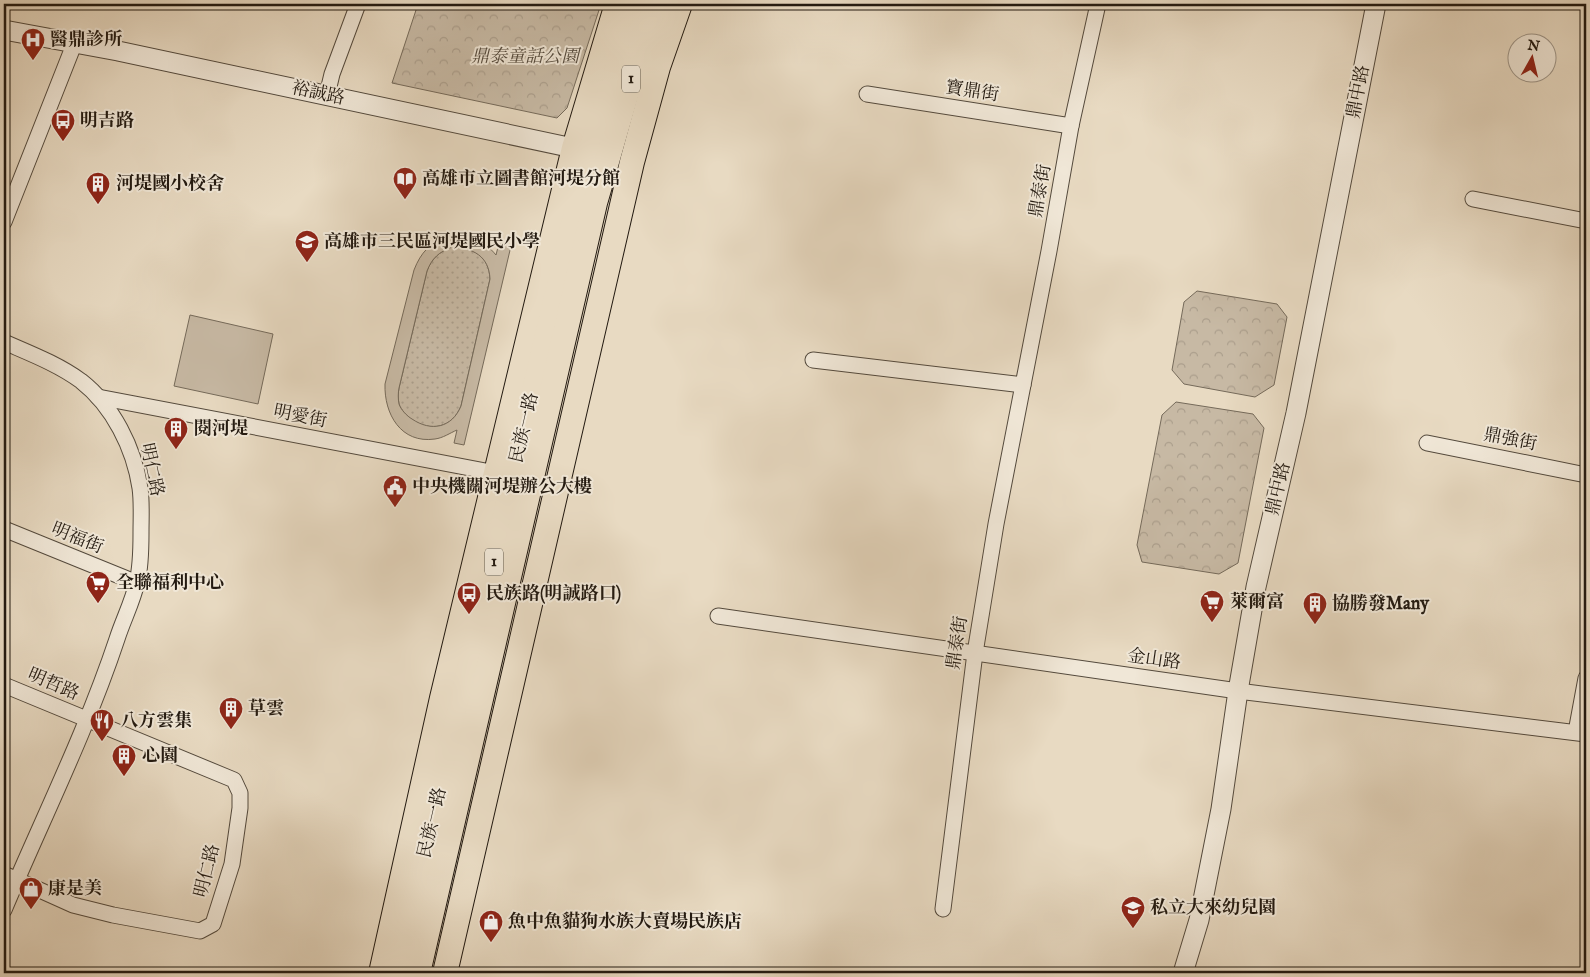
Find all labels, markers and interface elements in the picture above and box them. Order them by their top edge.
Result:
hospital icon: 醫鼎診所 [20,27,46,61]
place label: 醫鼎診所 [50,29,123,52]
north arrow [1508,32,1558,82]
text: N [1525,36,1541,56]
park label: 鼎泰童話公園 [471,46,582,69]
street label: 鼎中路 [1343,63,1375,121]
road number: 1 [622,66,640,92]
street label: 寶鼎街 [944,76,1000,108]
street label: 裕誠路 [289,77,347,111]
bus stop icon: 明吉路 [50,108,76,142]
place label: 明吉路 [80,110,134,133]
street label: 鼎泰街 [1025,162,1057,220]
library icon: 高雄市立圖書館河堤分館 [392,166,418,200]
place label: 高雄市立圖書館河堤分館 [422,168,620,191]
building icon: 河堤國小校舍 [85,171,111,205]
place label: 河堤國小校舍 [116,173,224,196]
school or university icon: 高雄市三民區河堤國民小學 [294,229,320,263]
place label: 高雄市三民區河堤國民小學 [324,231,540,254]
street label: 民族一路 [506,390,544,466]
street label: 明愛街 [271,401,329,433]
building icon: 閱河堤 [163,416,189,450]
place label: 閱河堤 [194,418,248,441]
street label: 鼎強街 [1481,424,1539,456]
street label: 明仁路 [134,441,168,499]
street label: 鼎中路 [1262,460,1296,518]
public building icon: 中央機關河堤辦公大樓 [382,474,408,508]
place label: 中央機關河堤辦公大樓 [412,476,592,499]
street label: 明福街 [48,518,106,560]
road number: 1 [485,548,503,576]
supermarket icon: 全聯福利中心 [85,570,111,604]
place label: 全聯福利中心 [116,572,224,595]
bus stop icon: 民族路(明誠路口) [456,581,482,615]
place label: 民族路(明誠路口) [486,583,621,606]
supermarket icon: 萊爾富 [1199,589,1225,623]
place label: 萊爾富 [1230,591,1284,614]
building icon: 協勝發Many [1302,591,1328,625]
place label: 協勝發Many [1332,593,1430,616]
street label: 鼎泰街 [942,615,974,671]
street label: 金山路 [1126,645,1182,675]
street label: 明哲路 [24,664,82,706]
building icon: 草雲 [218,696,244,730]
place label: 草雲 [248,698,284,721]
restaurant icon: 八方雲集 [89,708,115,742]
place label: 八方雲集 [120,710,192,733]
building icon: 心園 [111,743,137,777]
place label: 心園 [142,745,178,768]
street label: 民族一路 [414,785,452,861]
street label: 明仁路 [190,842,226,900]
shop icon: 康是美 [18,876,44,910]
place label: 康是美 [48,878,102,901]
school or university icon: 私立大來幼兒園 [1120,895,1146,929]
place label: 私立大來幼兒園 [1150,897,1276,920]
shop icon: 魚中魚貓狗水族大賣場民族店 [478,909,504,943]
place label: 魚中魚貓狗水族大賣場民族店 [508,911,742,934]

